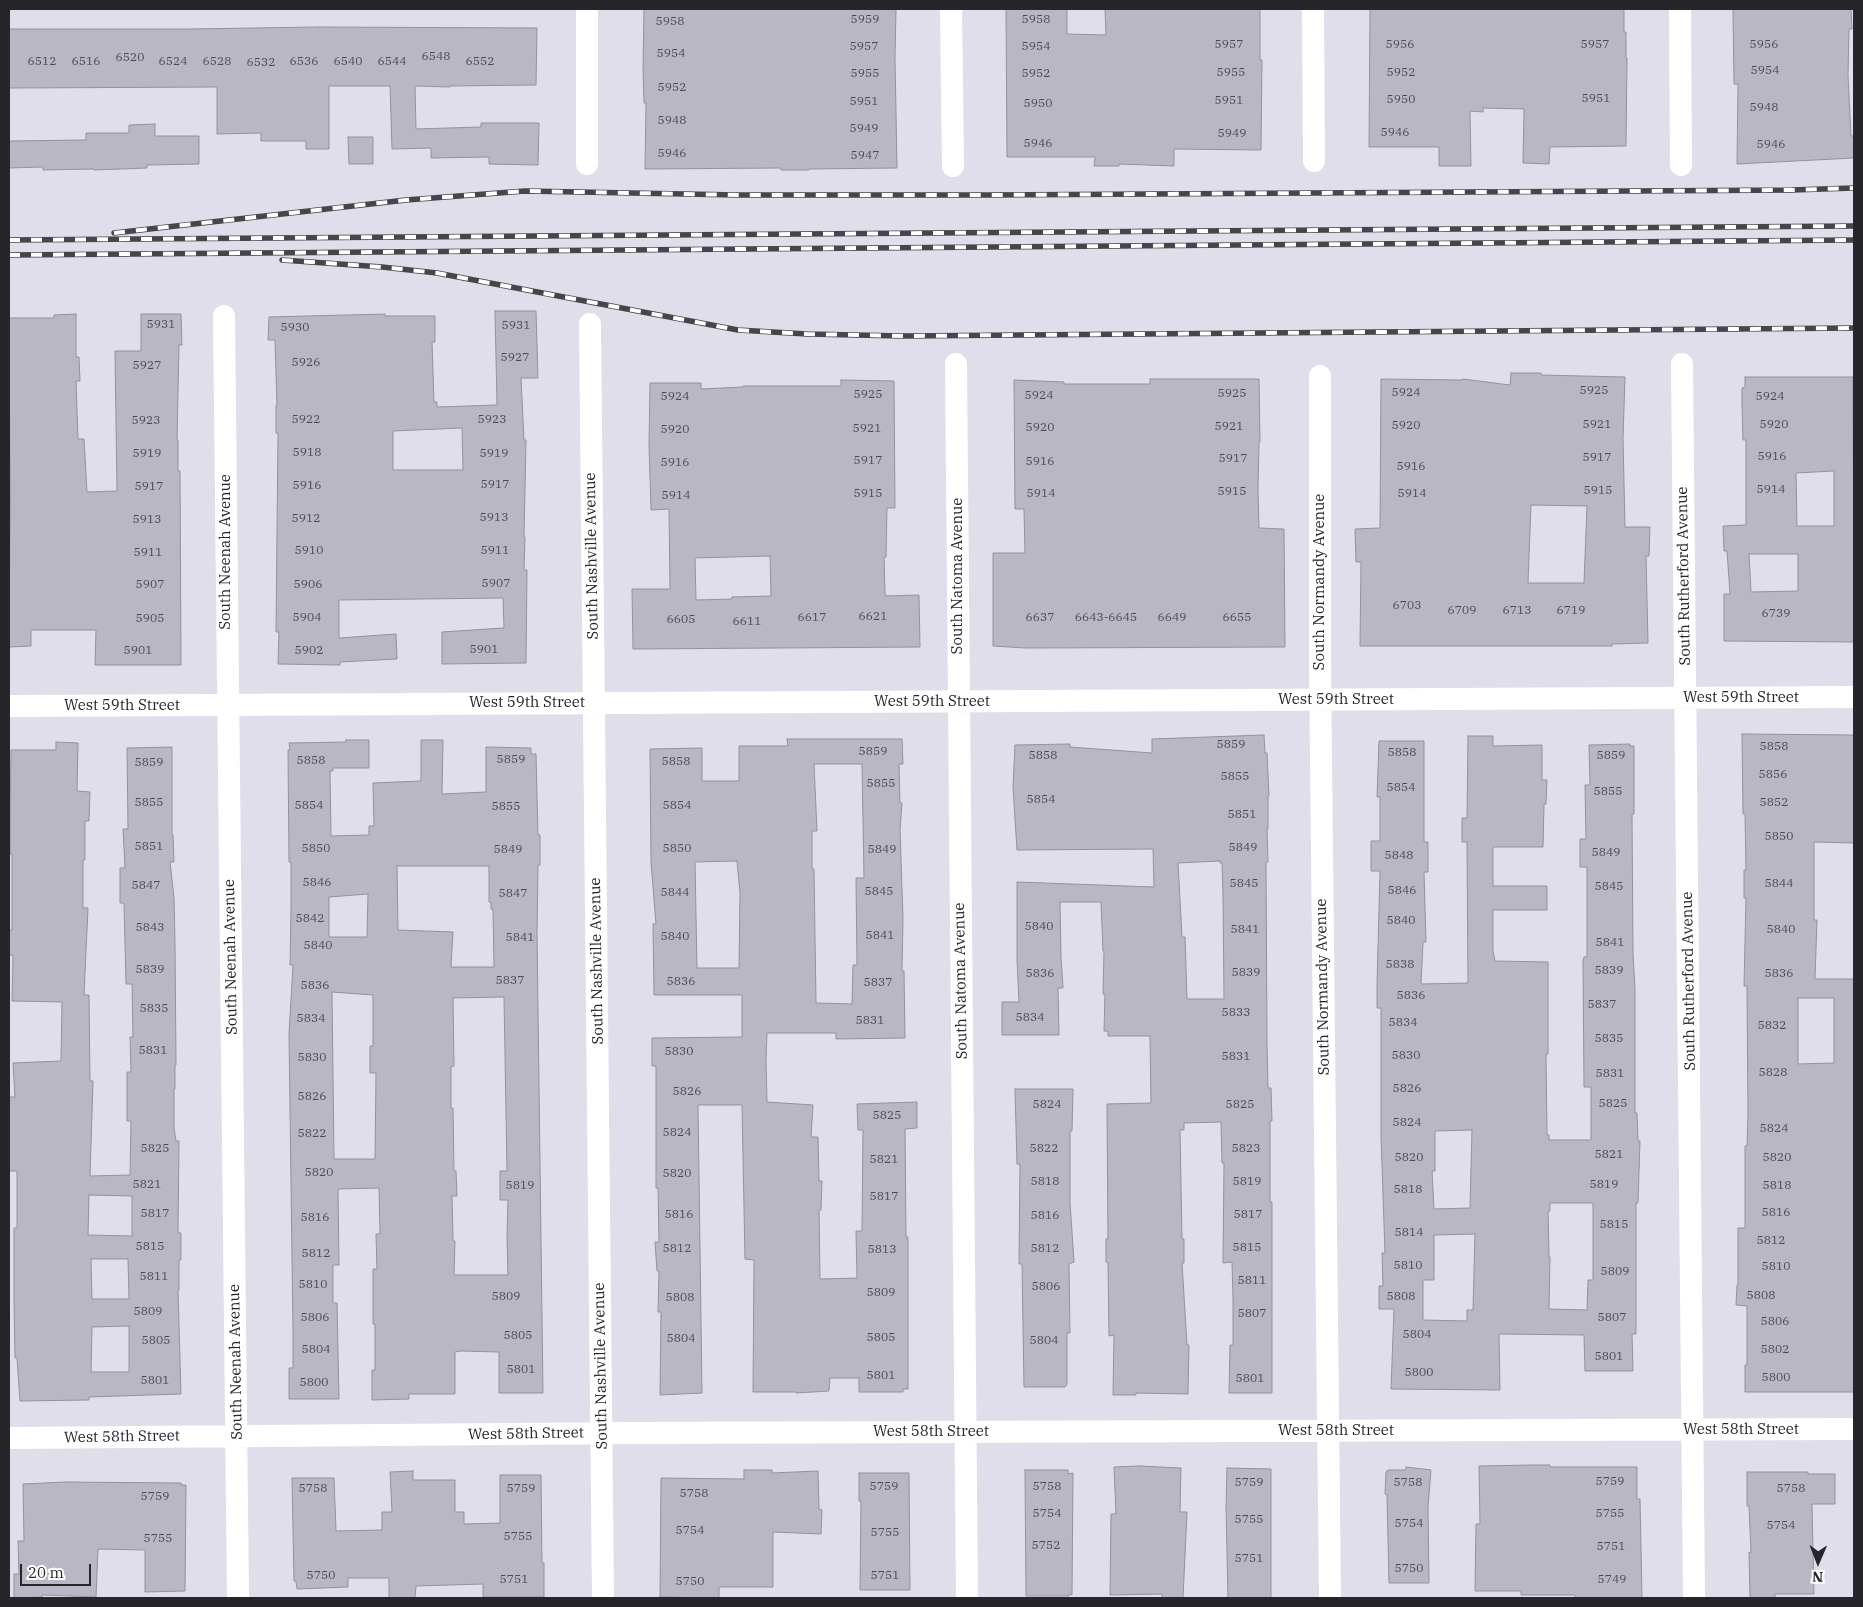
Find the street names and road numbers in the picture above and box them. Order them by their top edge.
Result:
street label: South Nashville Avenue [582,472,602,640]
street label: South Neenah Avenue [217,474,235,630]
street label: South Rutherford Avenue [1673,486,1695,666]
street label: South Normandy Avenue [1311,494,1329,670]
street label: South Natoma Avenue [949,498,967,654]
street label: West 59th Street [1683,689,1799,707]
street label: West 59th Street [1278,691,1394,709]
street label: West 59th Street [874,693,990,711]
street label: West 59th Street [469,694,585,712]
street label: West 59th Street [64,697,180,715]
street label: South Nashville Avenue [587,877,607,1045]
street label: South Neenah Avenue [221,879,241,1035]
street label: South Rutherford Avenue [1678,891,1700,1071]
street label: South Normandy Avenue [1312,898,1334,1076]
street label: South Natoma Avenue [951,902,971,1060]
street label: South Nashville Avenue [591,1282,611,1450]
street label: South Neenah Avenue [226,1284,246,1440]
street label: West 58th Street [1683,1421,1799,1439]
street label: West 58th Street [1278,1422,1394,1440]
street label: West 58th Street [873,1423,989,1441]
street label: West 58th Street [468,1424,584,1444]
street label: West 58th Street [64,1427,180,1447]

